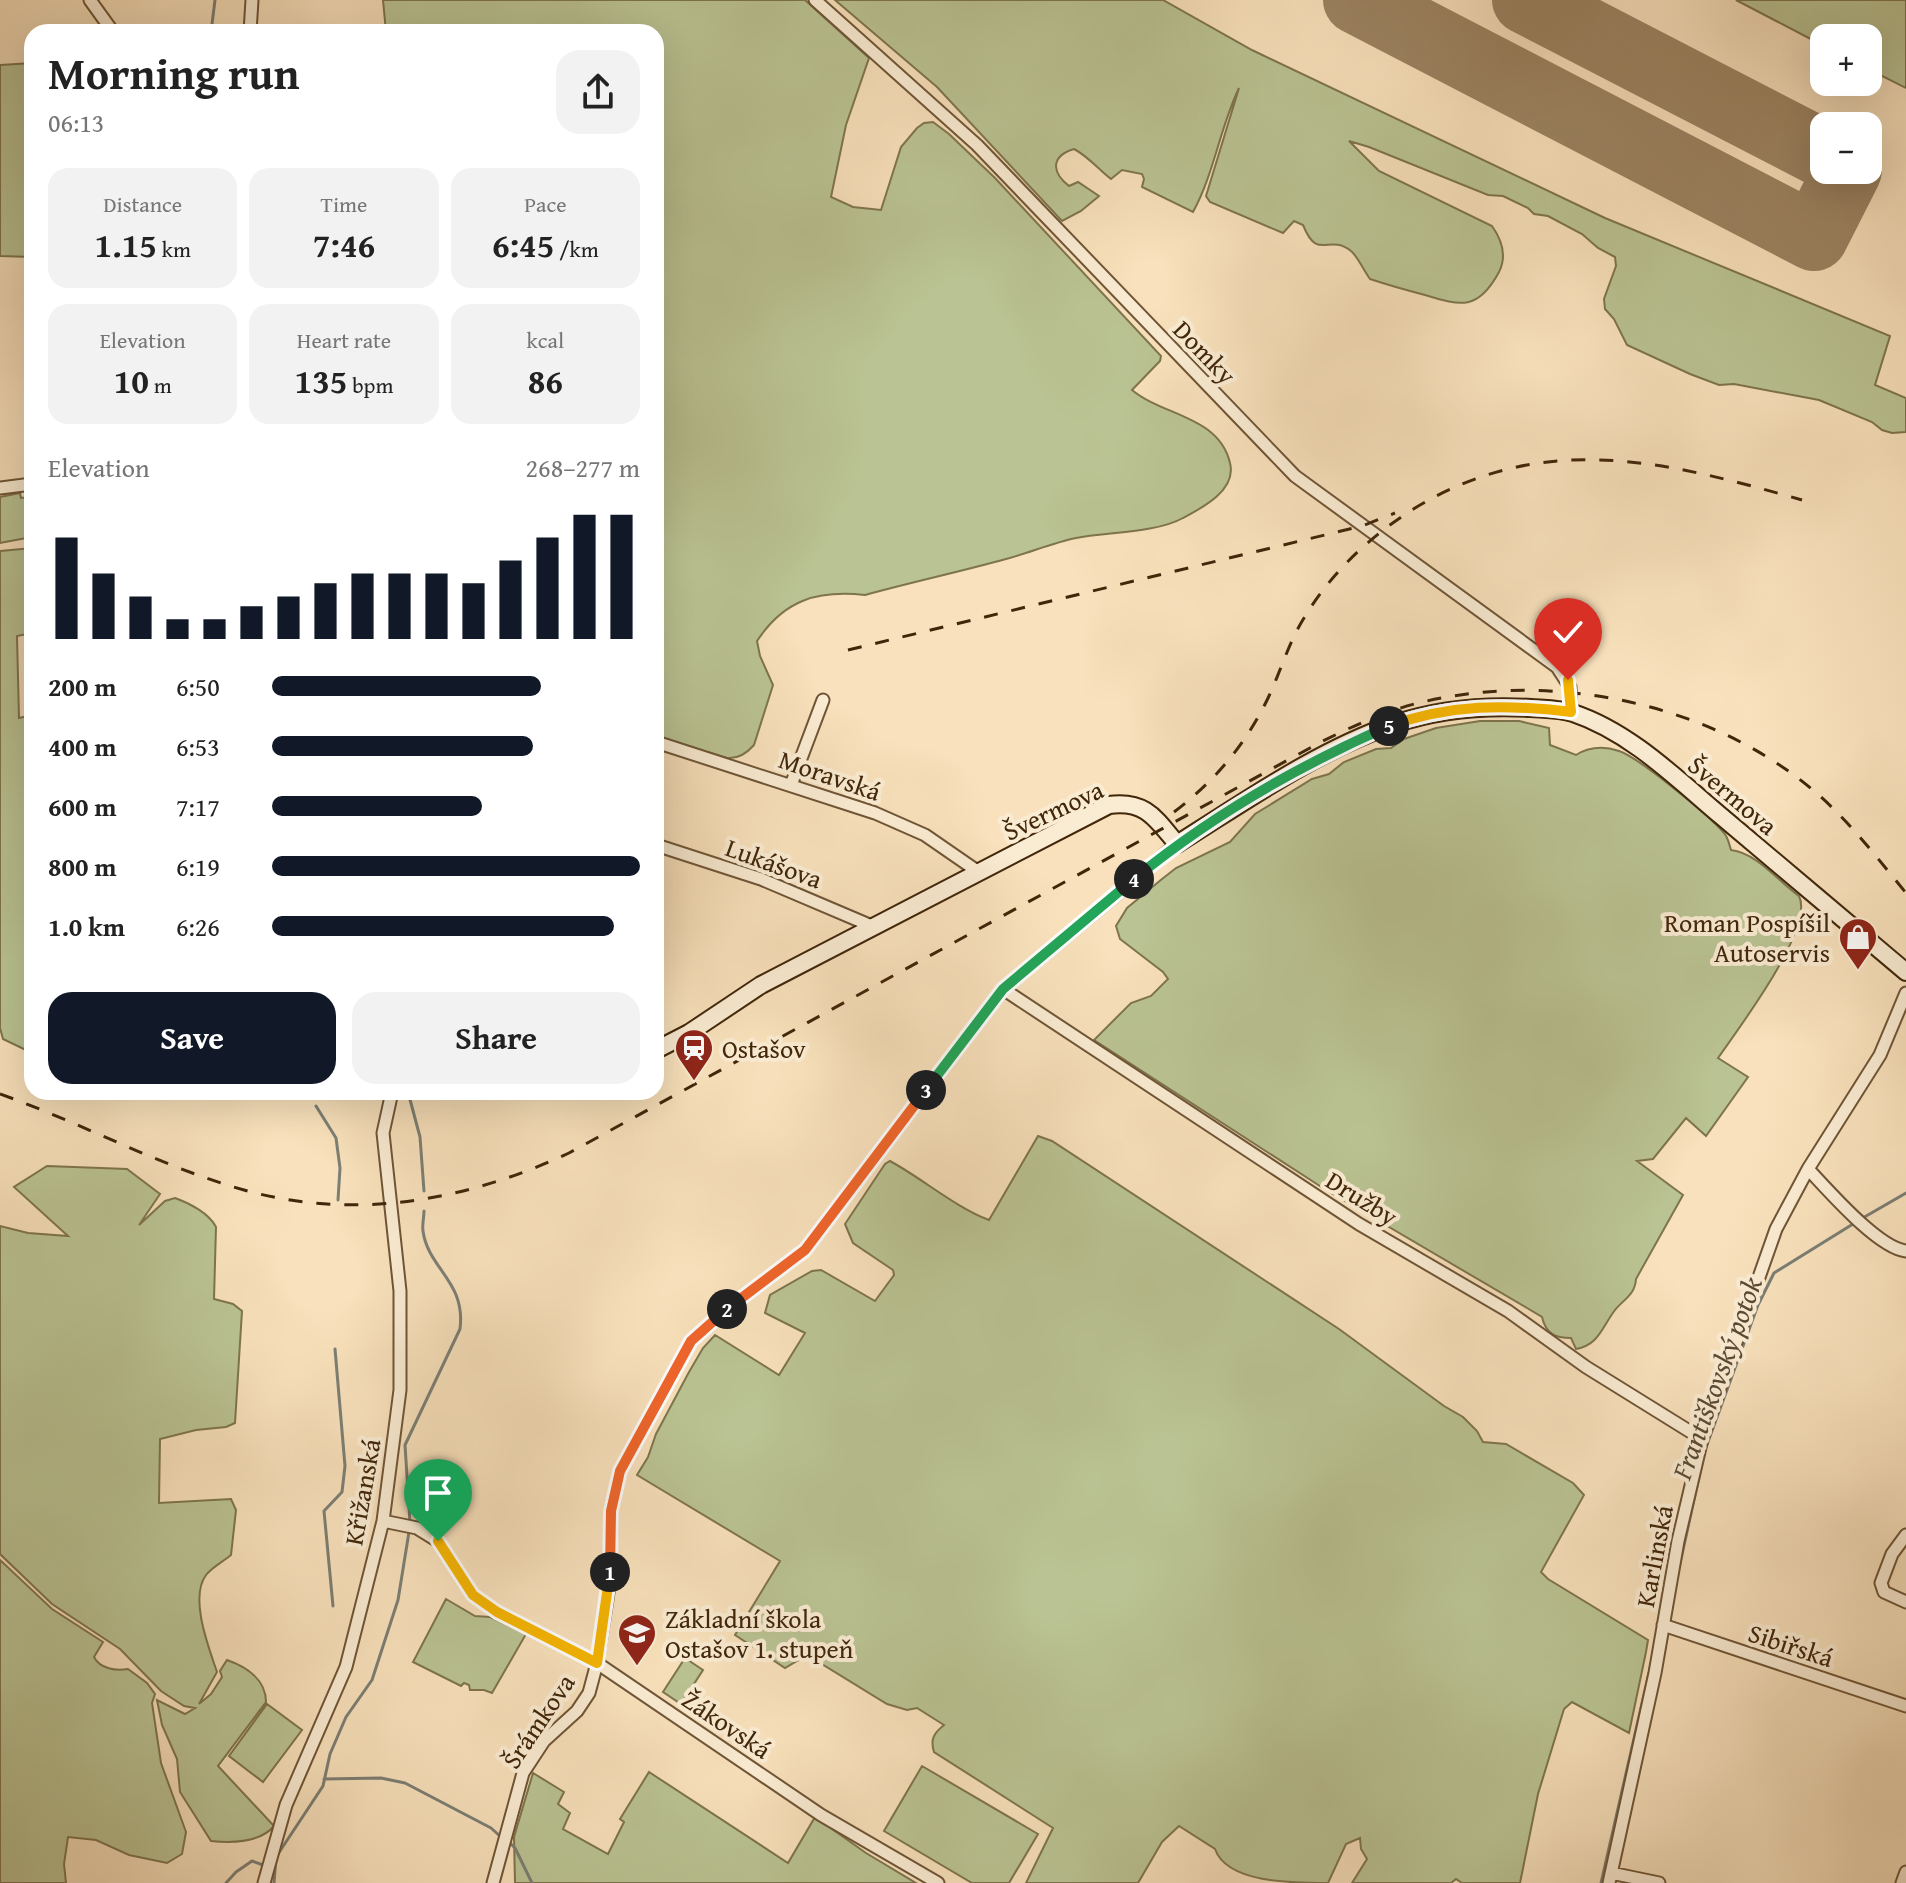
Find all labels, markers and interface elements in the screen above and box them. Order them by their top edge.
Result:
map controls [1810,24,1882,184]
button: + [1810,24,1882,96]
text: Morning run [48,41,299,105]
button: share [556,50,640,134]
text: 06:13 [48,103,104,142]
button: − [1810,112,1882,184]
text: Distance [103,188,182,220]
text: Time [321,188,367,220]
text: Pace [524,188,566,220]
text: 1.15 [94,220,157,269]
text: 7:46 [313,220,375,269]
text: 6:45 [492,220,554,269]
text: km [157,233,191,265]
text: /km [554,233,599,265]
street label: Domky [1164,311,1246,393]
text: Elevation [100,324,186,356]
text: Heart rate [297,324,391,356]
text: kcal [527,324,564,356]
text: 10 [114,356,149,405]
text: 135 [295,356,347,405]
text: 86 [528,356,563,405]
text: m [149,369,172,401]
text: bpm [347,369,393,401]
text: Elevation [48,448,150,487]
text: 268–277 m [526,448,640,487]
pin [1534,598,1602,680]
icon: check [1546,610,1590,654]
text: 200 m [48,667,116,706]
text: 6:50 [176,667,220,706]
pin: 5 [1369,706,1409,746]
text: 5 [1383,710,1395,742]
text: 400 m [48,727,116,766]
text: 6:53 [176,727,220,766]
street label: Moravská [774,739,887,811]
street label: Švermova [1680,746,1787,845]
street label: Švermova [996,769,1110,850]
text: 600 m [48,787,116,826]
text: 7:17 [176,787,220,826]
street label: Lukášova [720,828,828,899]
text: 800 m [48,847,116,886]
text: 6:19 [176,847,220,886]
pin: 4 [1114,859,1154,899]
text: 4 [1128,863,1140,895]
place label: Roman Pospíšil Autoservis [1664,903,1830,972]
text: 1.0 km [48,907,125,946]
text: 6:26 [176,907,220,946]
shop icon: Roman Pospíšil Autoservis [1837,916,1879,971]
button: Save [48,992,336,1084]
button: Share [352,992,640,1084]
station icon: Ostašov [673,1027,715,1082]
place label: Ostašov [722,1029,806,1068]
pin: 3 [906,1070,946,1110]
text: 3 [920,1074,932,1106]
street label: Družby [1318,1161,1406,1235]
water label: Františkovský potok [1660,1271,1772,1486]
pin: 2 [707,1289,747,1329]
text: 2 [721,1293,733,1325]
street label: Křižanská [333,1435,391,1548]
pin [404,1459,472,1541]
icon: arrive [416,1471,460,1515]
street label: Karlinská [1625,1501,1683,1610]
pin: 1 [590,1552,630,1592]
text: 1 [604,1556,616,1588]
place label: Základní škola Ostašov 1. stupeň [665,1599,854,1668]
school or university icon: Základní škola Ostašov 1. stupeň [616,1612,658,1667]
street label: Sibiřská [1743,1613,1839,1677]
street label: Šrámkova [492,1665,585,1776]
street label: Žákovská [675,1680,780,1769]

